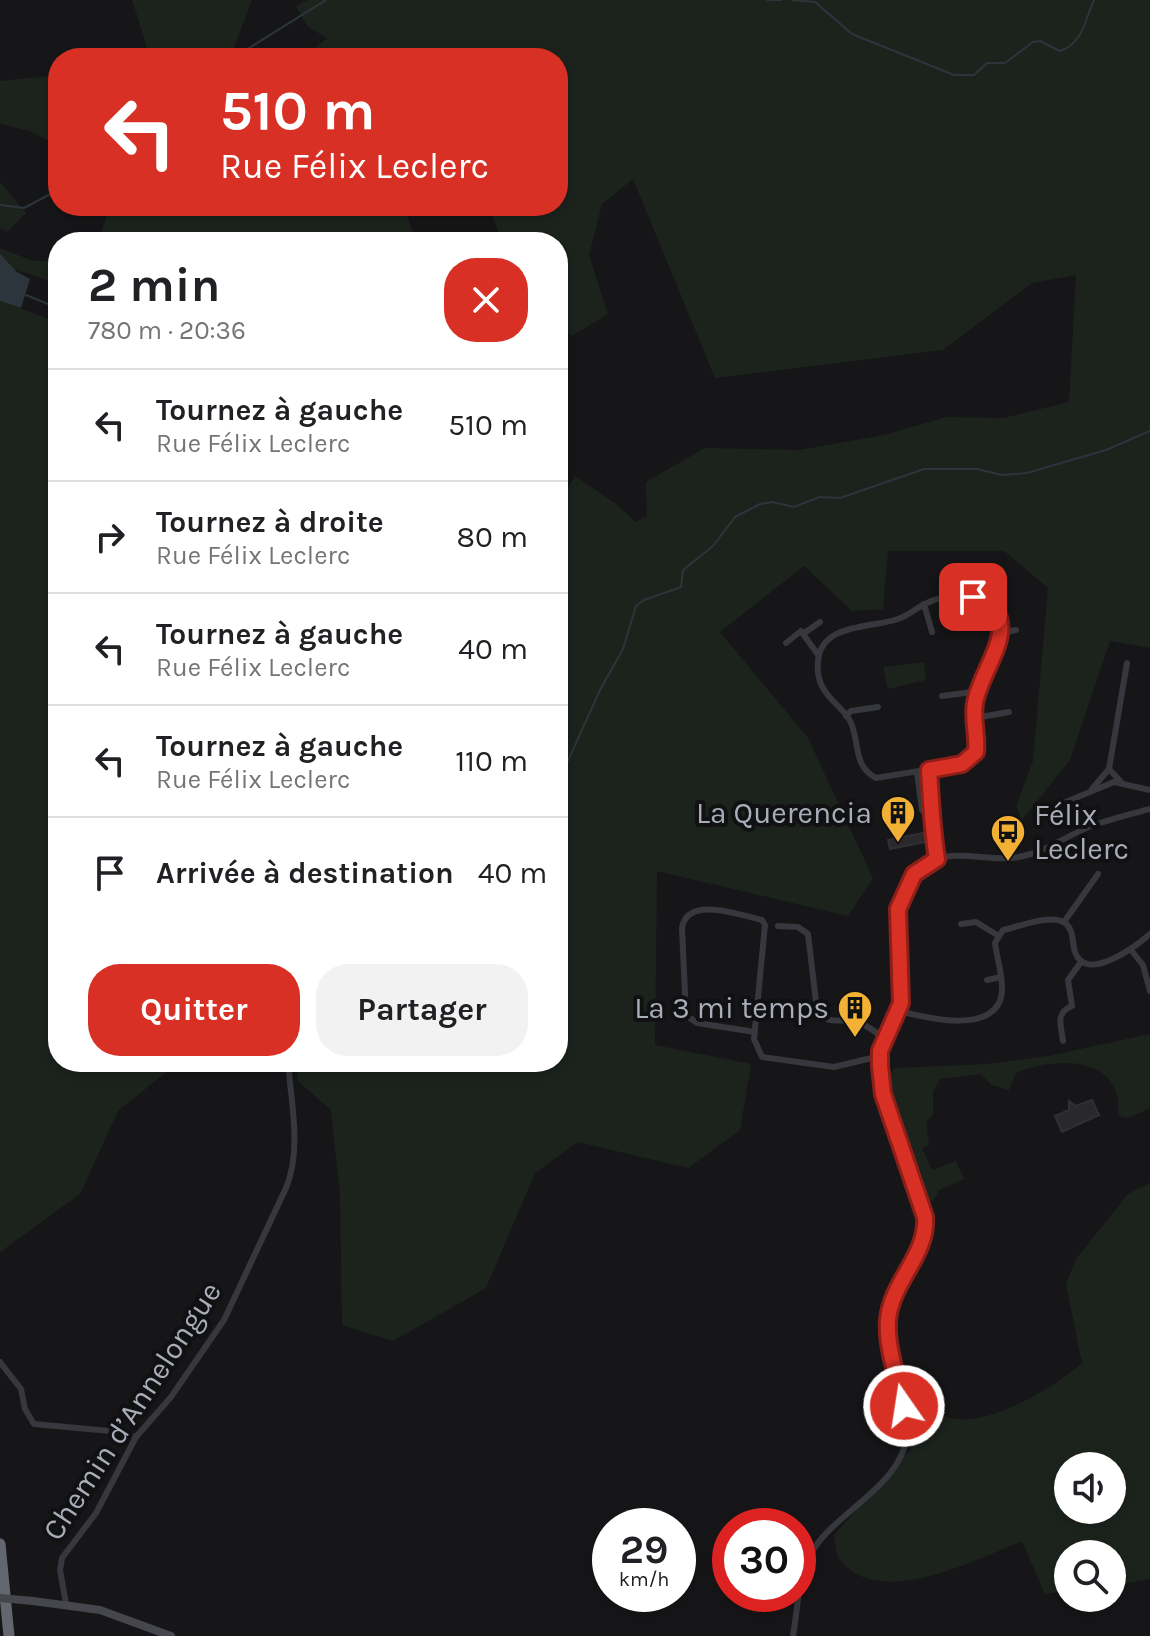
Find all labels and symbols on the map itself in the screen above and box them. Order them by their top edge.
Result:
pin [939,563,1007,631]
building icon: La Querencia [879,794,917,844]
place label: La Querencia [696,795,872,831]
place label: Félix Leclerc [1034,797,1129,867]
bus stop icon: Félix Leclerc [989,813,1027,863]
building icon: La 3 mi temps [836,989,874,1039]
place label: La 3 mi temps [634,990,829,1026]
street label: Chemin d’Annelongue [35,1275,229,1547]
position arrow [862,1364,946,1448]
speed limit sign: 30 [712,1508,816,1612]

